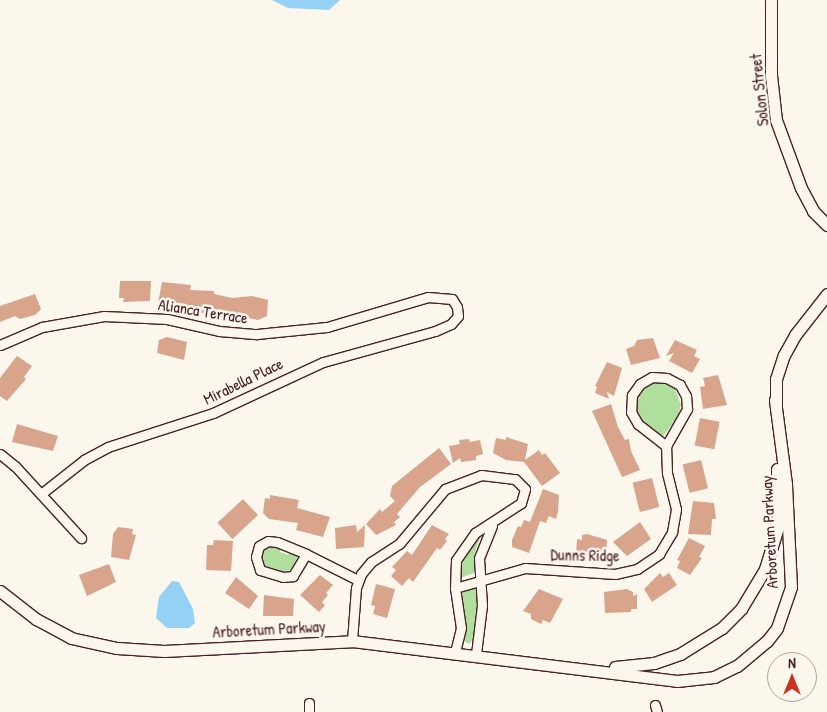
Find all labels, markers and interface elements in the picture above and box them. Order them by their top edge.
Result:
street label: Solon Street [746,53,772,127]
street label: Alianca Terrace [157,294,249,328]
street label: Mirabella Place [200,353,286,409]
street label: Arboretum Parkway [756,475,782,589]
street label: Dunns Ridge [550,545,620,565]
street label: Arboretum Parkway [212,616,326,642]
north arrow [767,652,817,702]
text: N [788,653,796,672]

